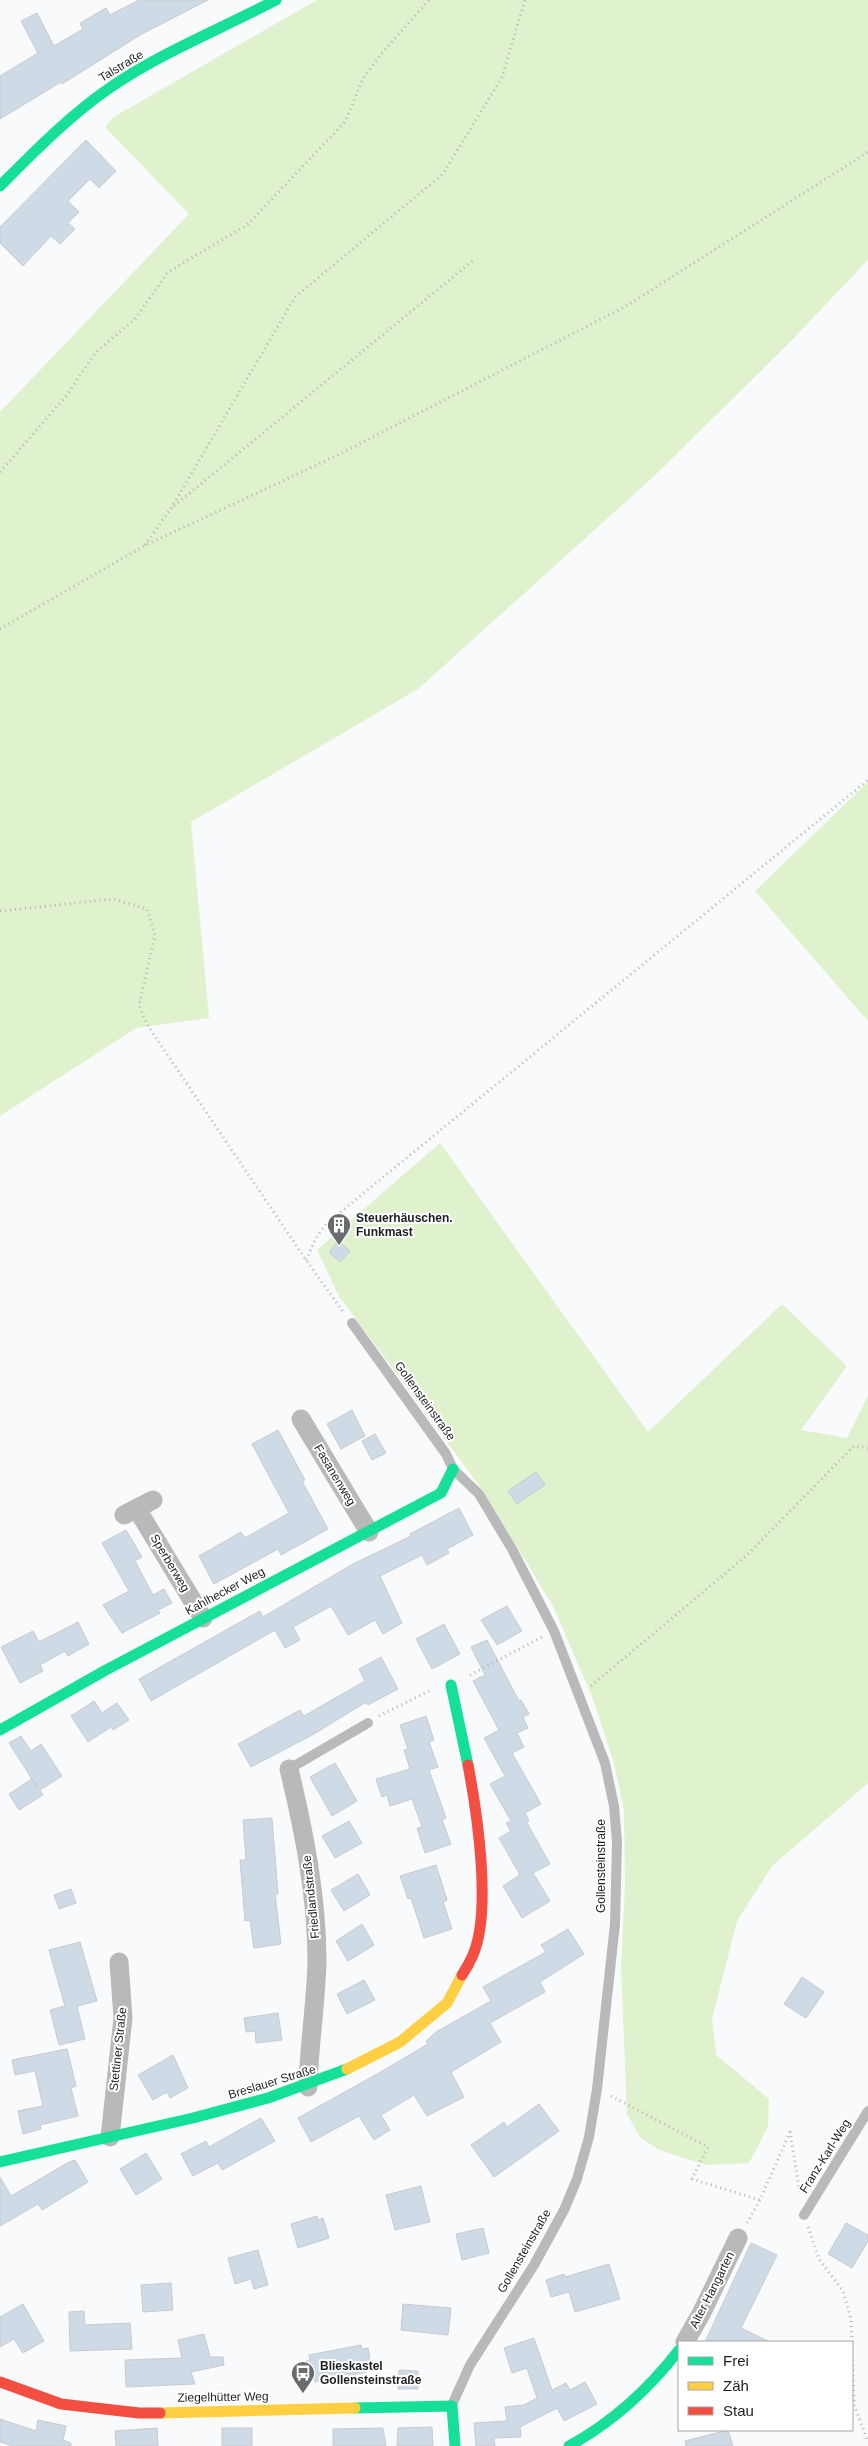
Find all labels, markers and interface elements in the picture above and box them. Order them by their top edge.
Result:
street label: Talstraße [96,47,146,85]
place label: Steuerhäuschen. Funkmast [356,1211,453,1239]
building icon: Steuerhäuschen. Funkmast [326,1212,352,1246]
street label: Gollensteinstraße [392,1359,458,1443]
street label: Fasanenweg [311,1442,359,1508]
street label: Sperberweg [147,1532,193,1594]
street label: Kahlhecker Weg [183,1564,267,1618]
street label: Gollensteinstraße [594,1819,608,1913]
street label: Friedlandstraße [300,1854,322,1940]
street label: Stettiner Straße [107,2006,129,2092]
street label: Breslauer Straße [227,2062,318,2102]
street label: Franz-Karl-Weg [797,2116,853,2196]
street label: Gollensteinstraße [494,2206,554,2295]
street label: Alter Hangarten [687,2249,737,2331]
legend [678,2341,853,2431]
text: Frei [723,2352,749,2369]
place label: Blieskastel Gollensteinstraße [320,2359,422,2387]
bus stop icon: Blieskastel Gollensteinstraße [290,2360,316,2394]
text: Zäh [723,2377,749,2394]
street label: Ziegelhütter Weg [177,2389,269,2405]
text: Stau [723,2402,754,2419]

